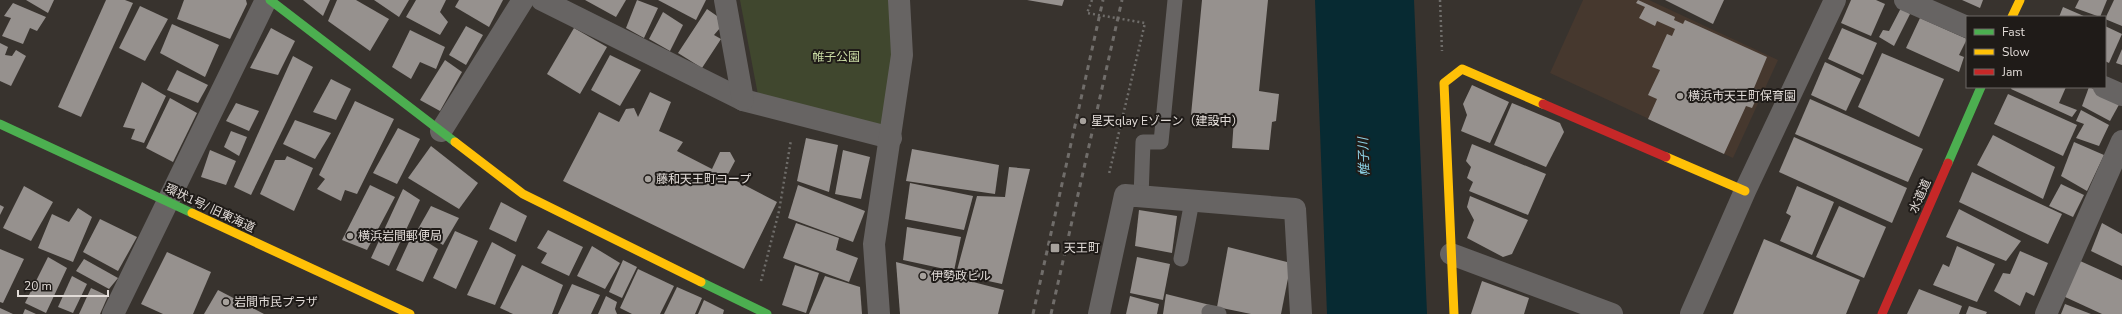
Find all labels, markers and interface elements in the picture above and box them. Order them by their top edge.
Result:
legend [1966,16,2106,88]
text: Fast [2002,24,2025,40]
text: Slow [2002,44,2030,60]
park label: 帷子公園 [812,49,860,65]
text: Jam [2001,64,2023,80]
place label: 横浜市天王町保育園 [1688,88,1796,104]
marker: 横浜市天王町保育園 [1675,91,1685,101]
place label: 星天qlay Eゾーン（建設中） [1091,113,1244,129]
marker: 星天qlay Eゾーン（建設中） [1078,116,1088,126]
water label: 帷子川 [1354,135,1374,177]
place label: 藤和天王町コープ [656,171,751,187]
marker: 藤和天王町コープ [643,174,653,184]
street label: 水道道 [1905,176,1935,216]
street label: 環状1号/ 旧東海道 [162,180,258,236]
place label: 横浜岩間郵便局 [358,228,442,244]
marker: 横浜岩間郵便局 [345,231,355,241]
place label: 天王町 [1064,240,1100,256]
marker: 天王町 [1049,242,1061,254]
place label: 伊勢政ビル [931,268,991,284]
marker: 伊勢政ビル [918,271,928,281]
scale bar [18,272,108,298]
text: 20 m [24,278,52,294]
place label: 岩間市民プラザ [234,294,318,310]
marker: 岩間市民プラザ [221,297,231,307]

